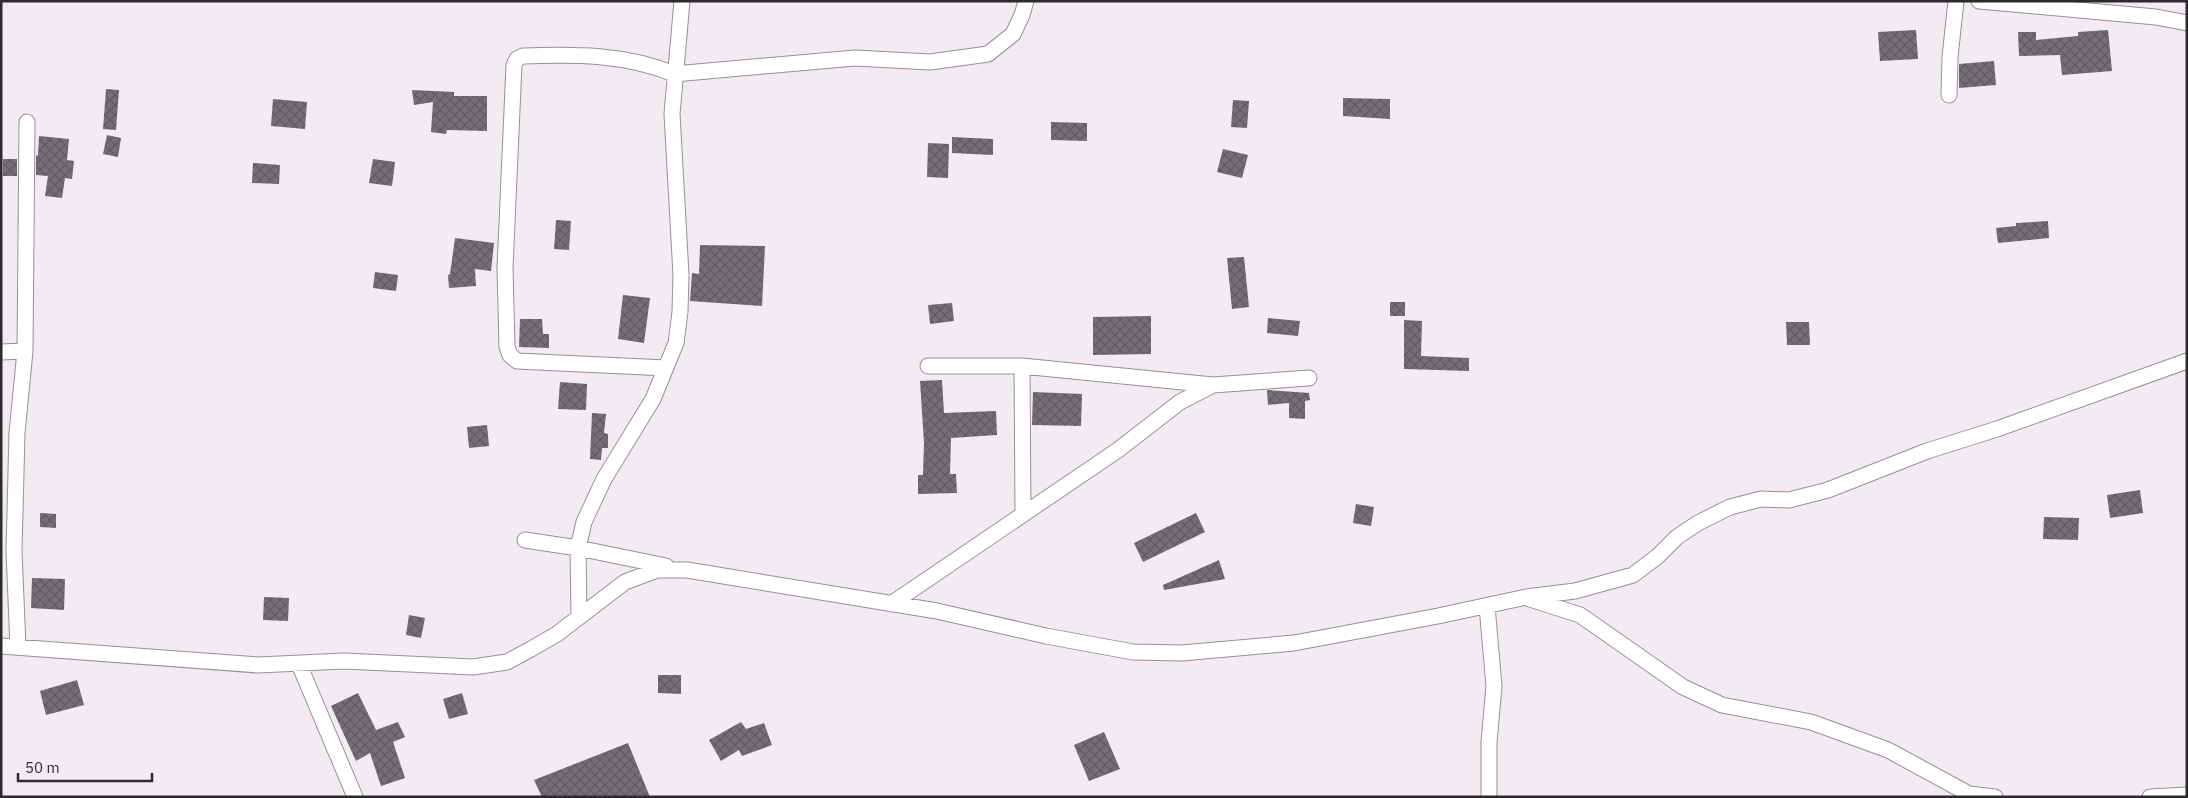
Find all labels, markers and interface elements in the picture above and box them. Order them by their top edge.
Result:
scale bar [18,750,151,782]
text: 50 m [25,758,60,777]

